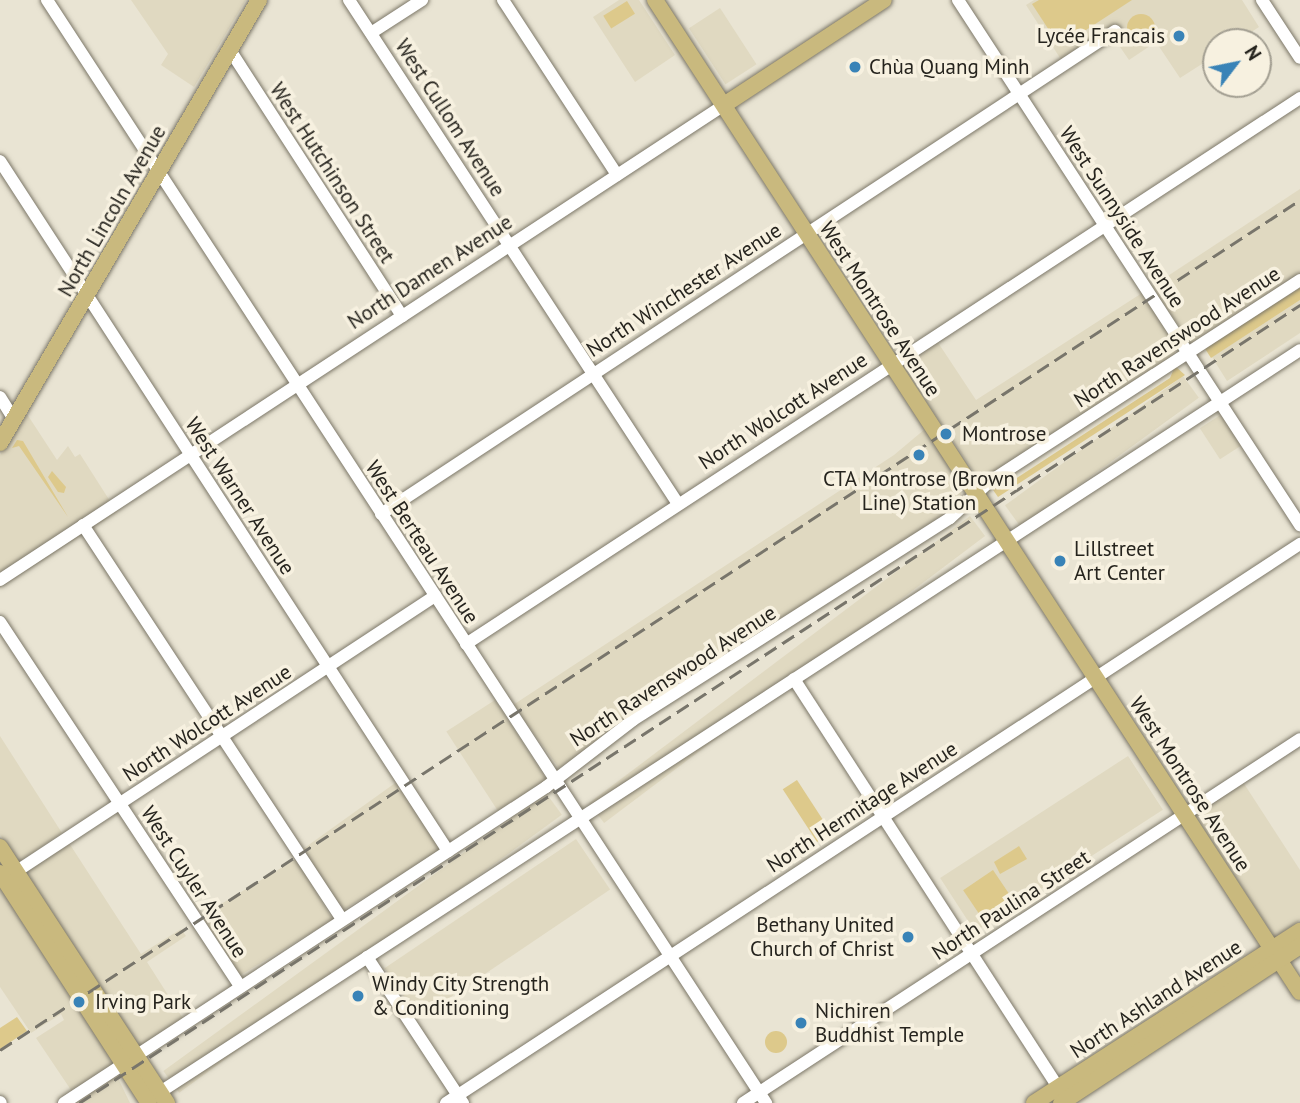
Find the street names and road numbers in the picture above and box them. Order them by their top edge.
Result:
street label: West Cullom Avenue [389,34,511,202]
street label: West Hutchinson Street [264,78,400,268]
street label: North Lincoln Avenue [52,121,172,301]
street label: West Sunnyside Avenue [1054,121,1190,313]
street label: North Damen Avenue [343,209,517,335]
street label: West Montrose Avenue [814,216,946,402]
street label: North Winchester Avenue [581,217,787,363]
street label: North Ravenswood Avenue [1069,261,1285,413]
street label: North Wolcott Avenue [694,347,872,475]
street label: West Warner Avenue [180,412,300,580]
street label: West Berteau Avenue [360,455,484,629]
street label: North Ravenswood Avenue [565,600,781,752]
street label: North Wolcott Avenue [118,659,296,787]
street label: West Montrose Avenue [1124,691,1256,877]
street label: North Hermitage Avenue [762,736,962,878]
street label: West Cuyler Avenue [135,801,253,963]
street label: North Paulina Street [927,845,1095,965]
street label: North Ashland Avenue [1065,934,1247,1064]

